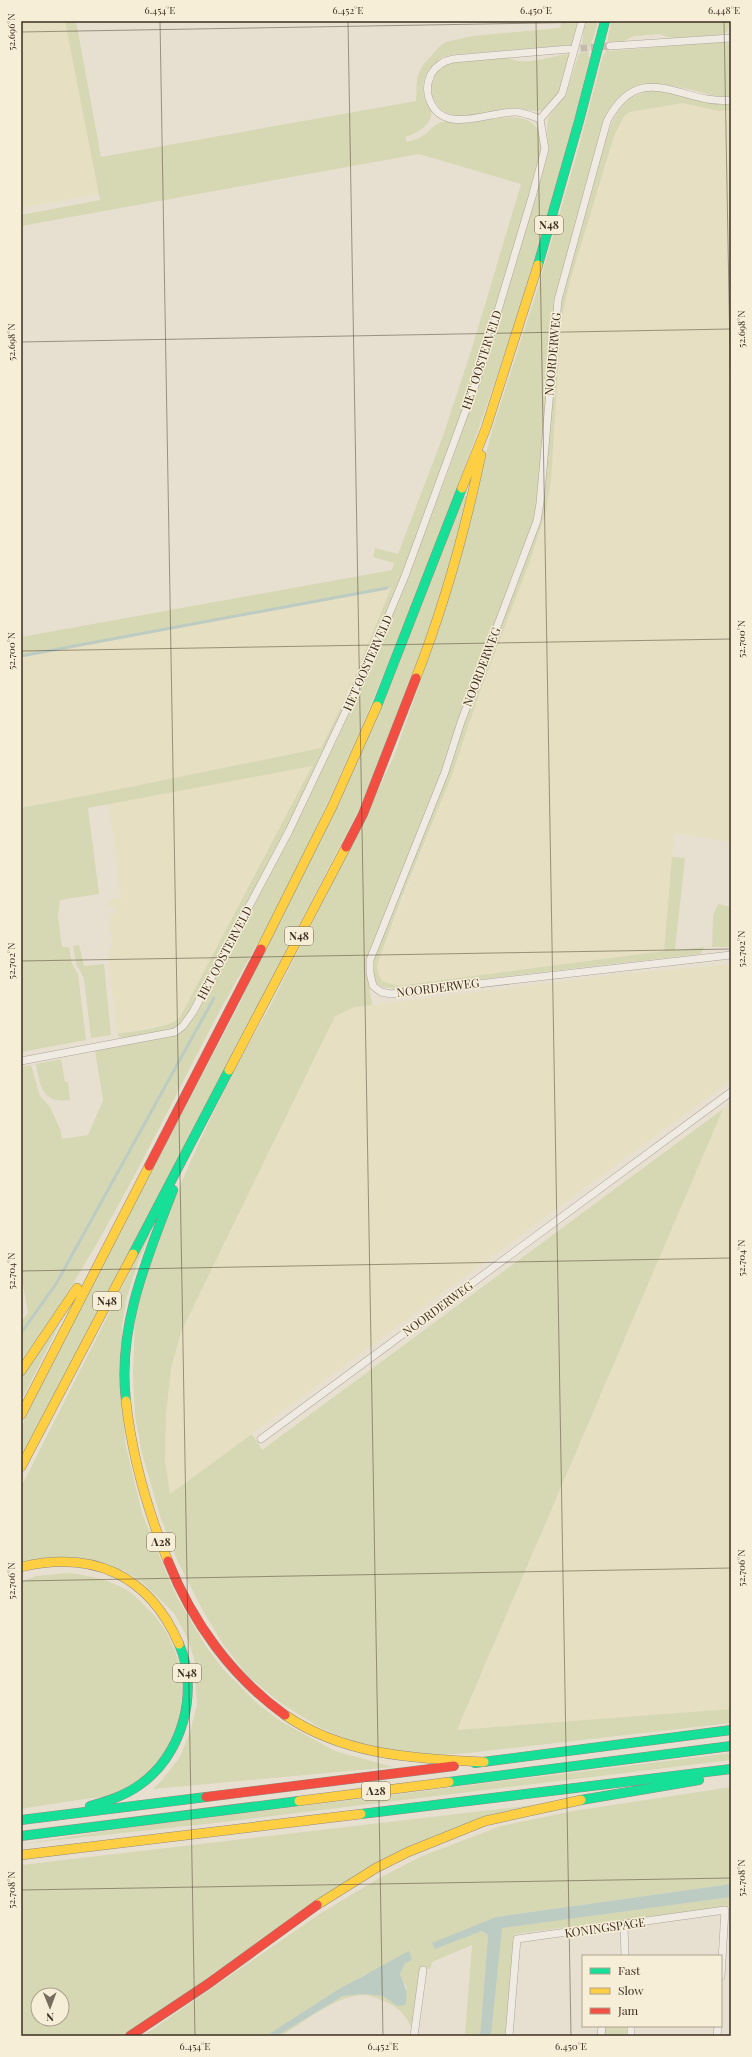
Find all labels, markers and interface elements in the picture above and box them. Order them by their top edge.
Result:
text: 6.454°E [145,3,175,17]
text: 6.452°E [333,3,363,17]
text: 6.450°E [520,3,552,17]
text: 6.448°E [708,3,740,17]
text: 52.696°N [4,13,18,51]
road number: N48 [535,216,563,234]
street label: HET OOSTERVELD [457,308,505,411]
text: 52.698°N [734,310,748,348]
street label: NOORDERWEG [540,311,564,396]
text: 52.698°N [4,323,18,361]
street label: HET OOSTERVELD [339,612,396,713]
text: 52.700°N [734,620,748,658]
street label: NOORDERWEG [459,624,504,708]
text: 52.700°N [4,632,18,670]
street label: HET OOSTERVELD [193,903,256,1002]
road number: N48 [285,927,313,945]
text: 52.702°N [734,931,748,967]
text: 52.702°N [4,943,18,979]
street label: NOORDERWEG [395,974,481,1000]
text: 52.704°N [734,1240,748,1276]
text: 52.704°N [4,1253,18,1289]
street label: NOORDERWEG [399,1277,476,1339]
road number: N48 [93,1292,121,1310]
road number: A28 [147,1533,175,1551]
text: 52.706°N [734,1550,748,1586]
text: 52.706°N [4,1563,18,1599]
road number: N48 [173,1664,201,1682]
road number: A28 [362,1782,390,1800]
text: 52.708°N [734,1859,748,1897]
text: 52.708°N [4,1871,18,1909]
street label: KONINGSPAGE [563,1913,646,1941]
legend [582,1955,722,2027]
text: Fast [618,1962,641,1978]
text: Slow [618,1982,644,1998]
north arrow [30,1987,70,2027]
text: Jam [617,2002,639,2018]
text: N [46,2010,54,2025]
text: 6.454°E [180,2039,210,2053]
text: 6.452°E [368,2039,398,2053]
text: 6.450°E [555,2039,587,2053]

